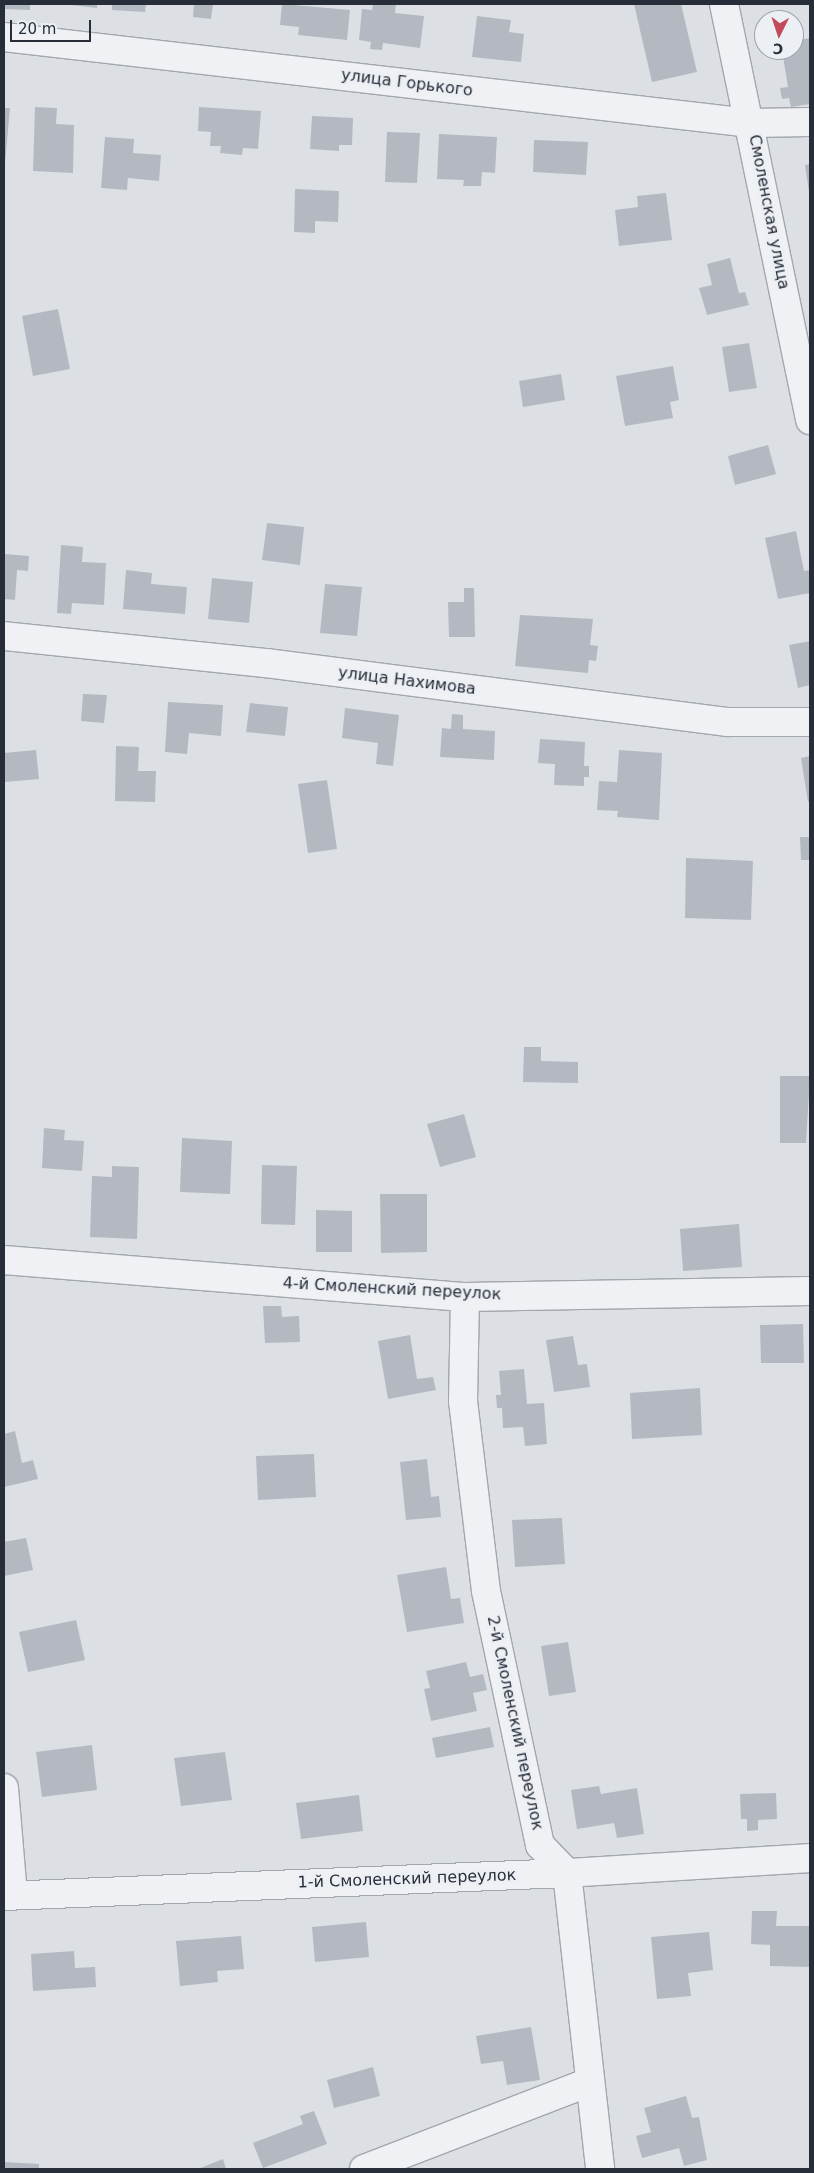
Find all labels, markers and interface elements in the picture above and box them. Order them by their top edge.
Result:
scale bar [12,10,94,42]
north arrow [754,10,804,60]
text: 20 m [18,20,56,38]
text: С [772,41,784,57]
street label: улица Горького [340,65,474,101]
street label: Смоленская улица [745,133,793,291]
street label: улица Нахимова [337,663,477,699]
street label: 4-й Смоленский переулок [282,1274,502,1304]
street label: 2-й Смоленский переулок [483,1614,547,1832]
street label: 1-й Смоленский переулок [297,1866,517,1892]

